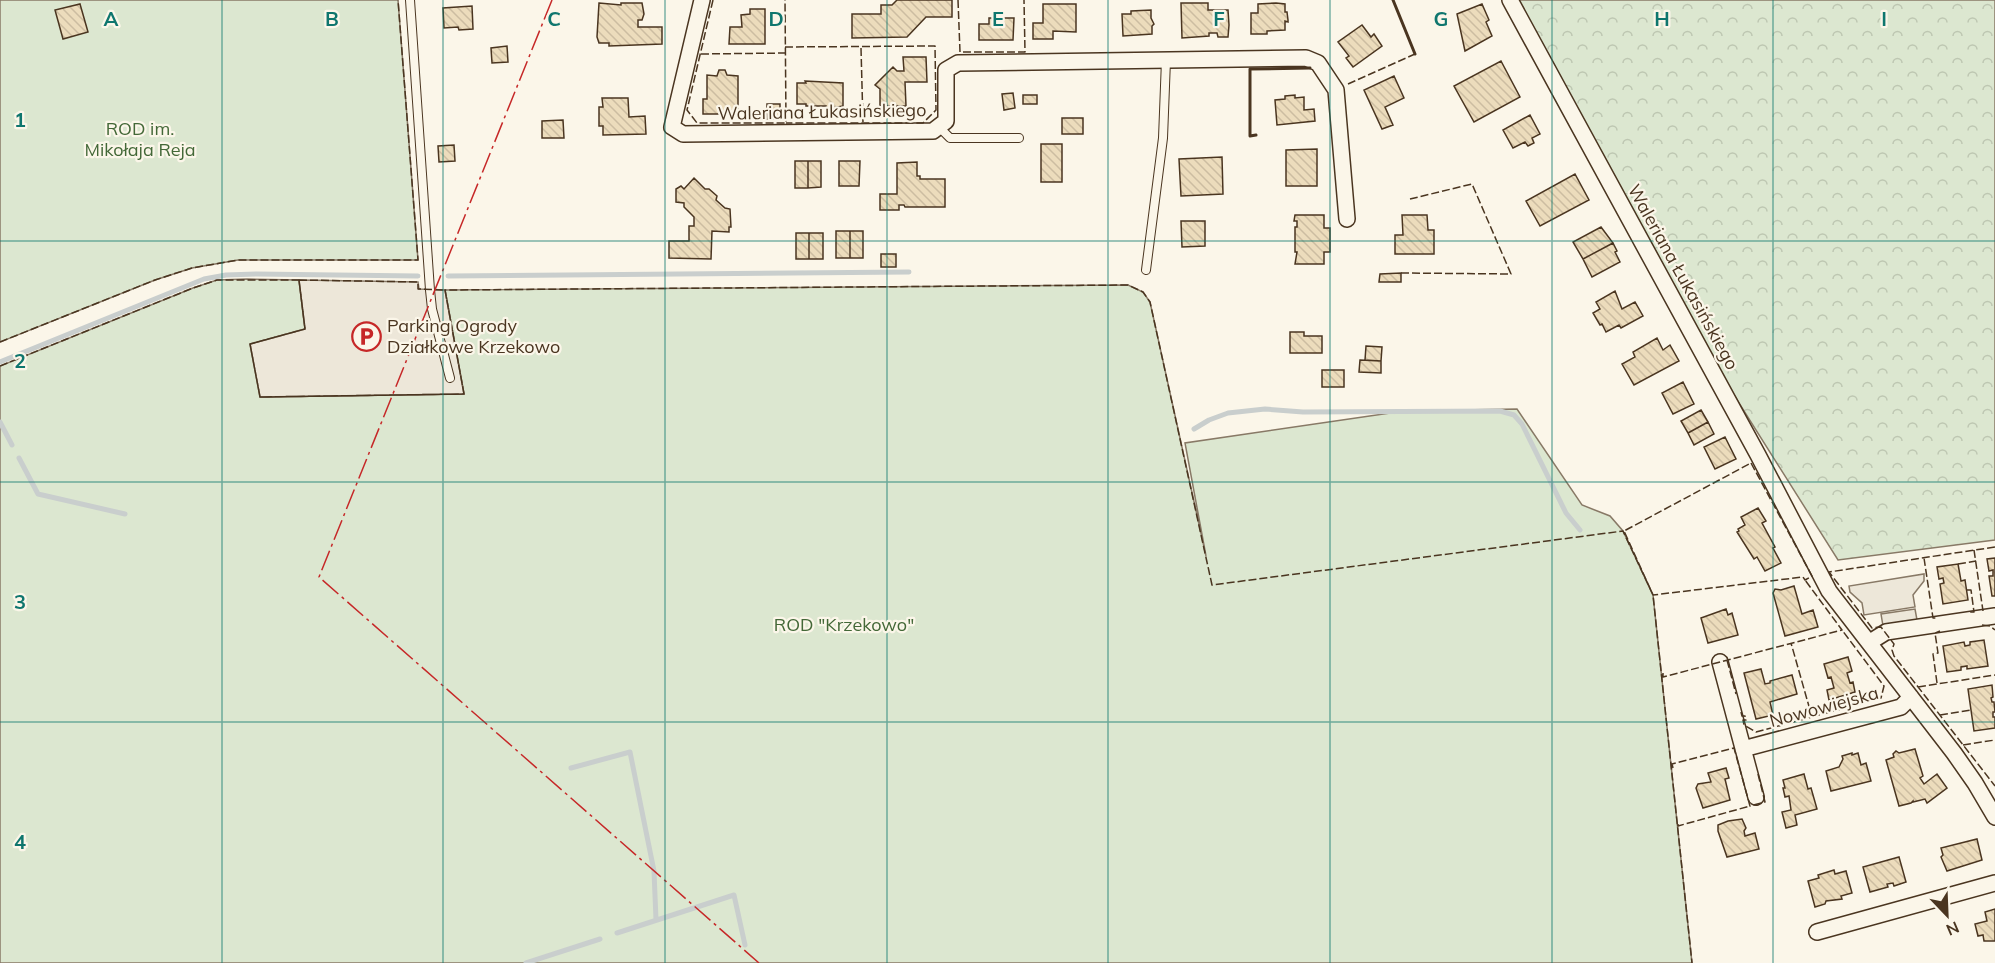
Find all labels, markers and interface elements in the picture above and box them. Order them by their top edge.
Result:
text: A [104,6,119,31]
text: B [325,6,339,31]
text: C [547,6,561,31]
text: D [768,6,784,31]
text: E [992,6,1004,31]
text: F [1213,6,1225,31]
text: G [1434,6,1448,31]
text: H [1654,6,1670,31]
text: I [1881,6,1887,31]
street label: Waleriana Łukasińskiego [717,98,927,125]
text: 1 [14,107,26,132]
park label: ROD im. Mikołaja Reja [84,117,196,161]
street label: Waleriana Łukasińskiego [1623,180,1744,374]
place label: Parking Ogrody Działkowe Krzekowo [387,314,560,358]
parking icon: Parking Ogrody Działkowe Krzekowo [350,320,382,352]
text: 2 [14,348,26,373]
text: 3 [14,589,26,614]
park label: ROD "Krzekowo" [774,613,914,636]
street label: Nowowiejska [1767,681,1881,732]
text: 4 [14,829,26,854]
north arrow [1917,885,1977,945]
text: N [1943,917,1962,940]

